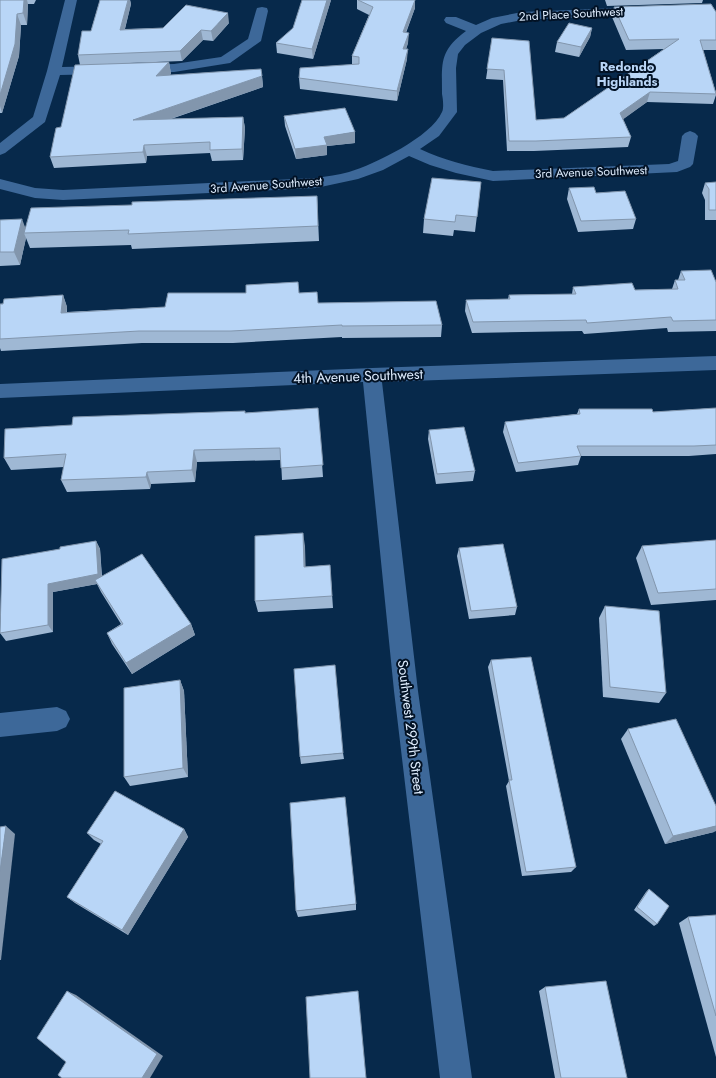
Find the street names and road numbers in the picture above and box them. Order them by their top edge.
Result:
street label: 2nd Place Southwest [518,2,624,26]
street label: 3rd Avenue Southwest [534,161,648,183]
street label: 3rd Avenue Southwest [209,172,323,198]
street label: 4th Avenue Southwest [293,364,424,388]
street label: Southwest 299th Street [393,659,429,796]

